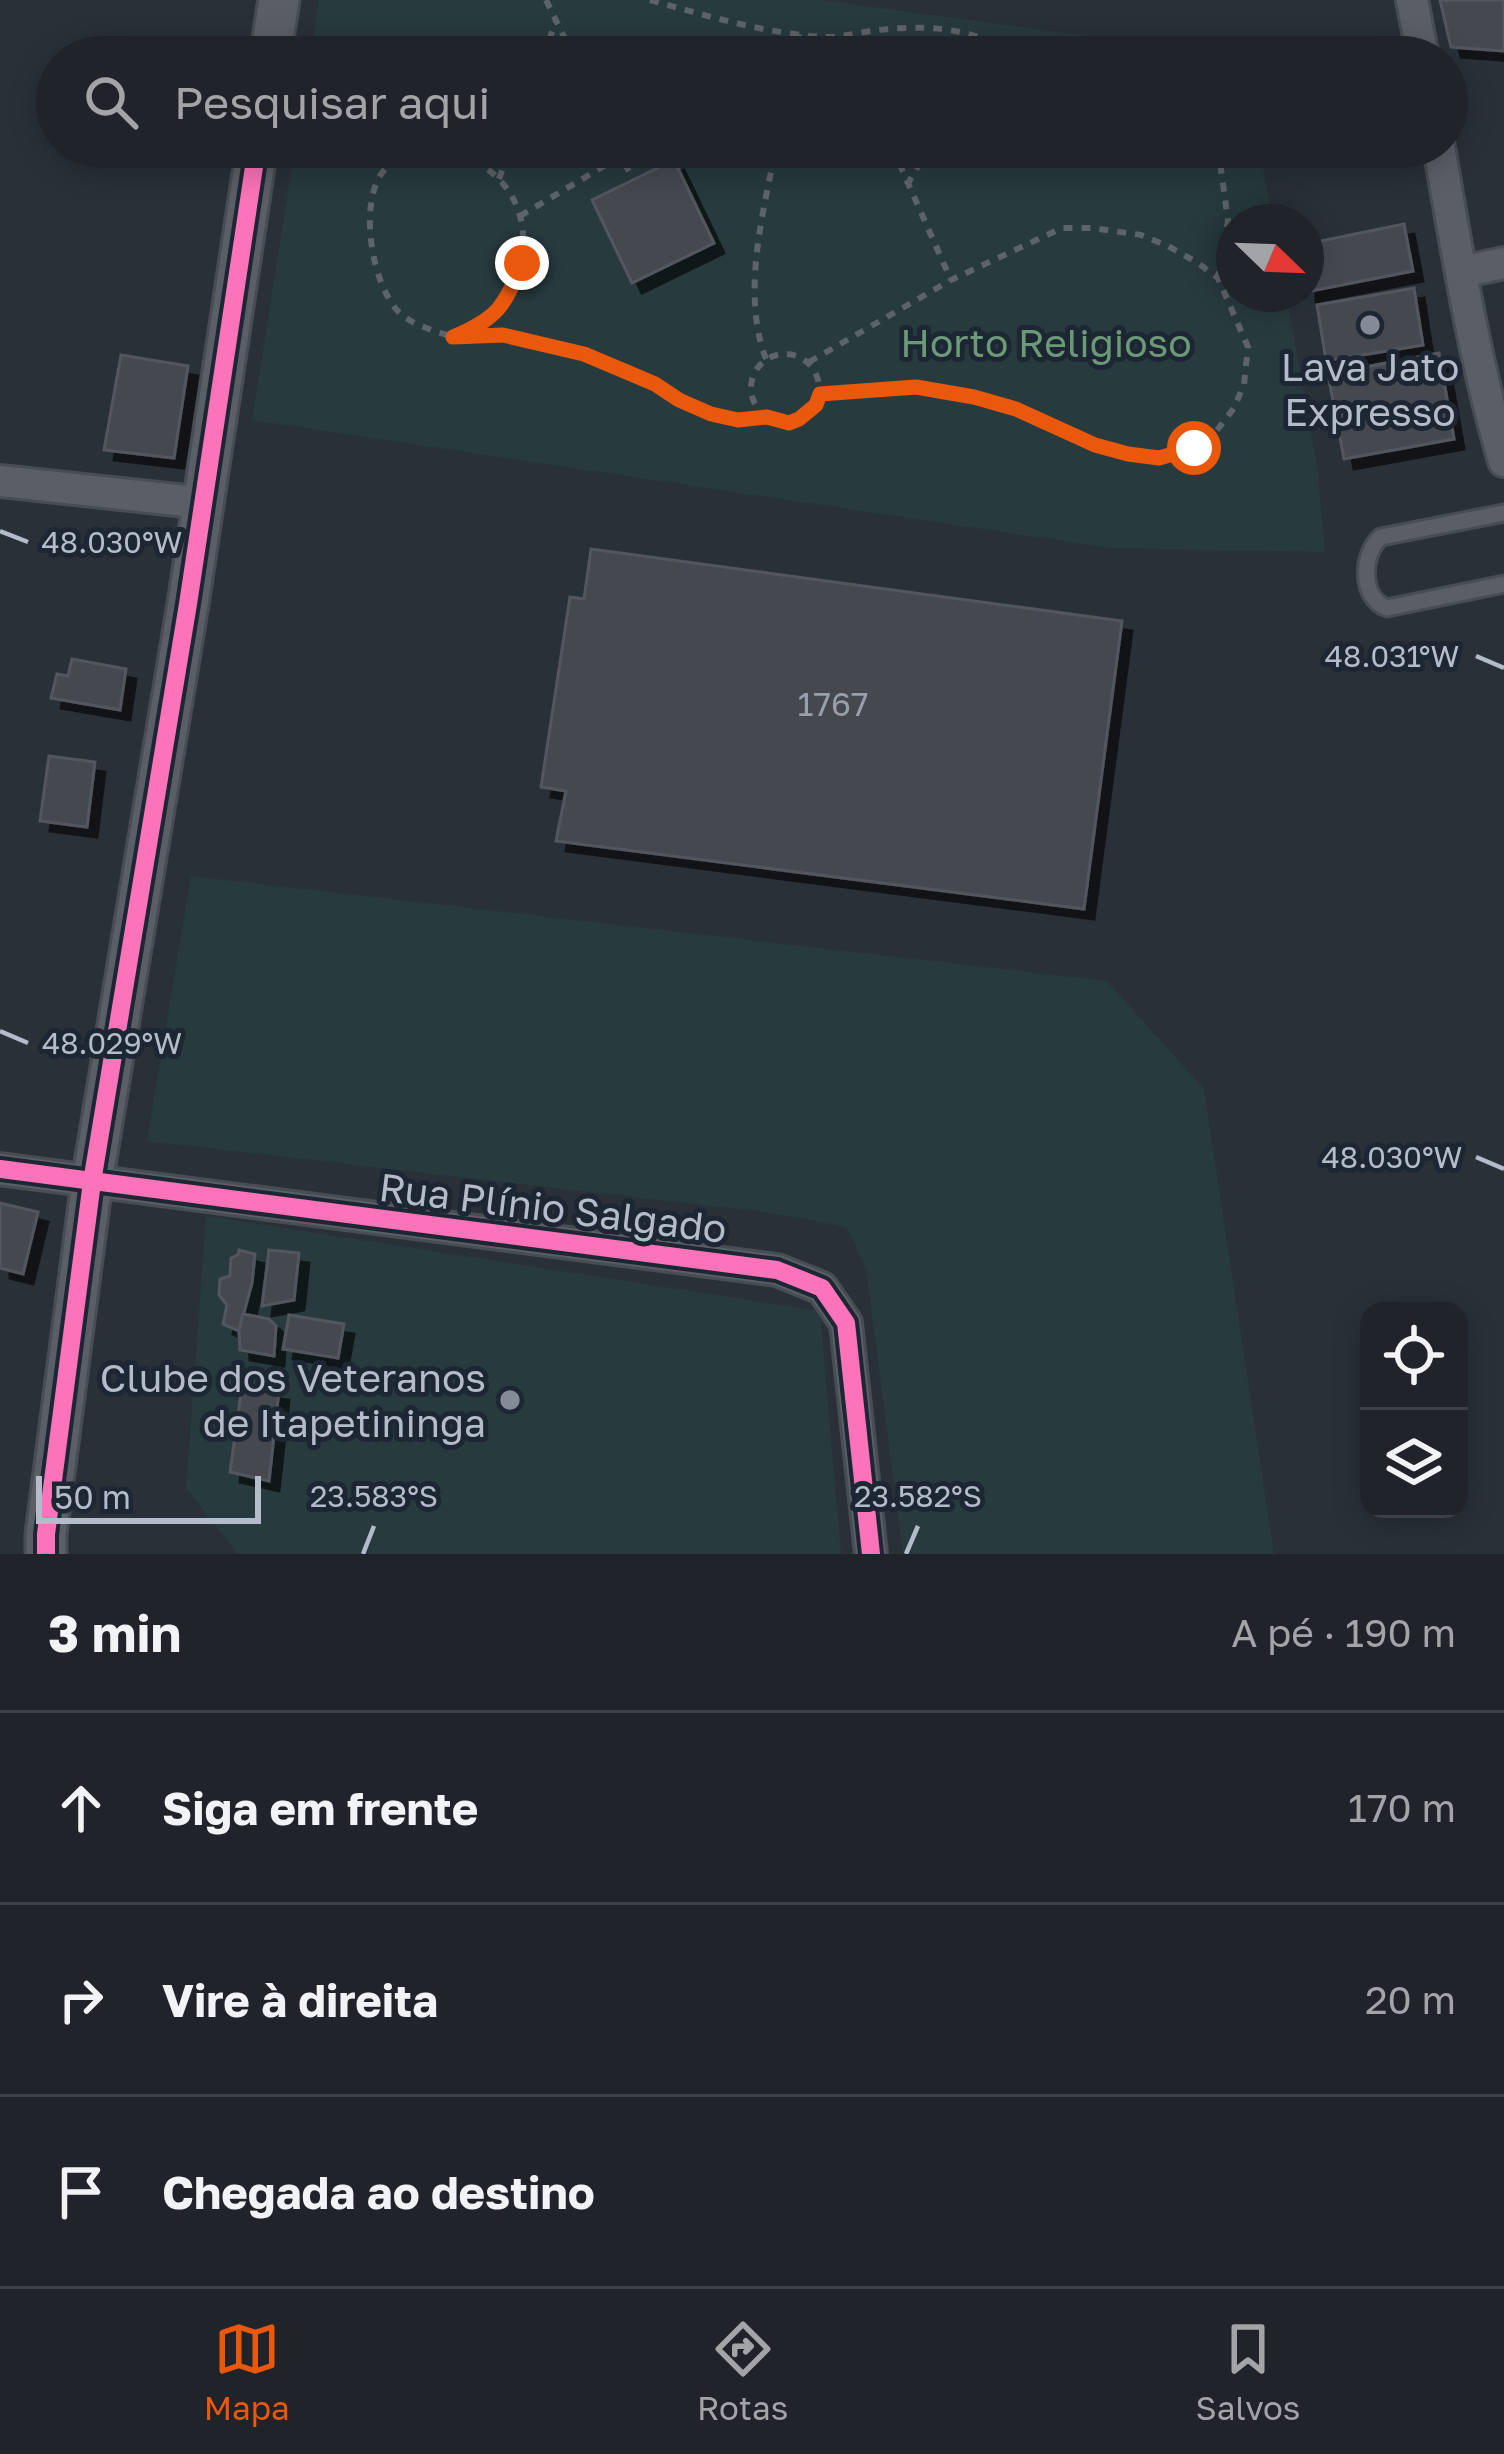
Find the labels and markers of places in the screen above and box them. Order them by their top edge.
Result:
marker: Lava Jato Expresso [1357,312,1383,338]
place label: Lava Jato Expresso [1281,343,1459,435]
place label: Clube dos Veteranos de Itapetininga [100,1354,486,1446]
marker: Clube dos Veteranos de Itapetininga [497,1387,523,1413]

